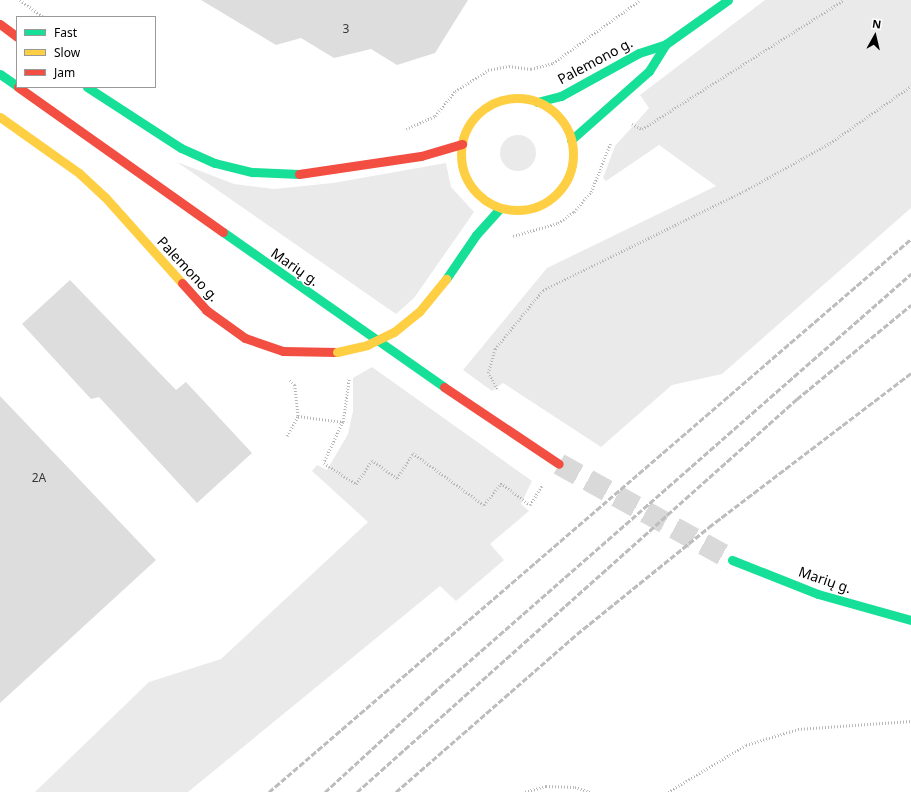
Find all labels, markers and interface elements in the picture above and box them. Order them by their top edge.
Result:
legend [16,16,156,88]
north arrow [855,16,895,56]
text: N [871,16,882,32]
house number: 3 [343,22,349,36]
text: Fast [54,24,77,41]
street label: Palemono g. [555,34,635,88]
text: Slow [54,44,80,61]
text: Jam [54,64,75,81]
street label: Palemono g. [154,233,222,305]
street label: Marių g. [268,244,322,290]
house number: 2A [32,471,46,485]
street label: Marių g. [796,563,854,597]

